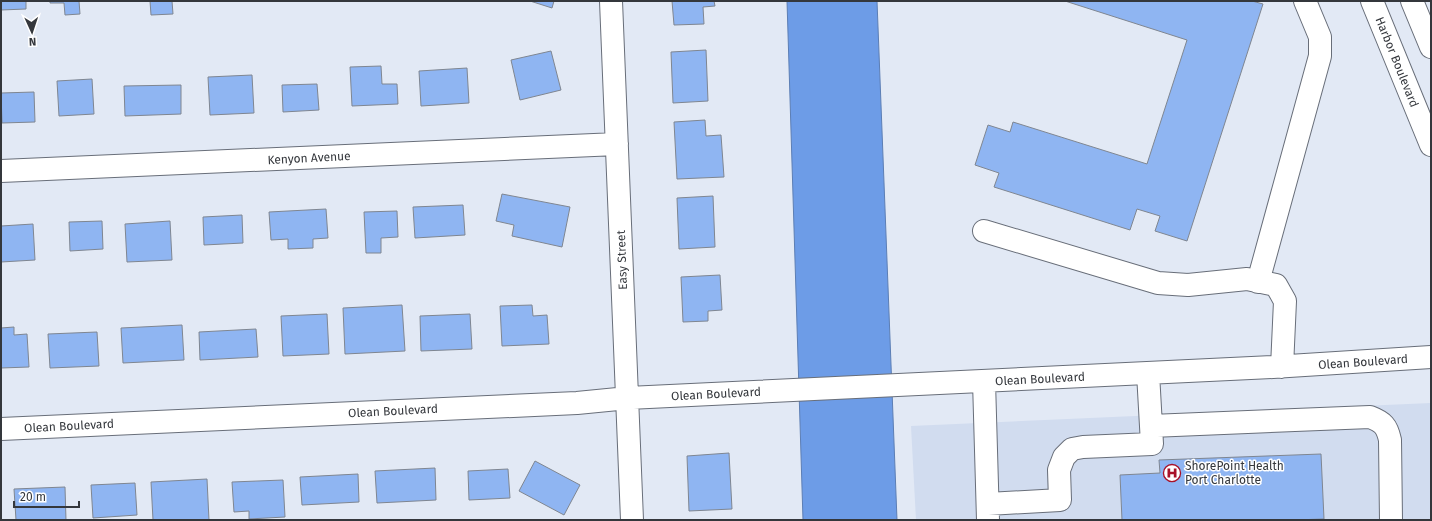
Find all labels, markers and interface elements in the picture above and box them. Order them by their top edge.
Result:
north arrow [12,12,52,52]
street label: Harbor Boulevard [1372,15,1422,109]
text: N [29,35,36,48]
street label: Kenyon Avenue [267,149,351,167]
street label: Easy Street [614,229,630,290]
street label: Olean Boulevard [1318,352,1408,372]
street label: Olean Boulevard [995,370,1085,388]
street label: Olean Boulevard [671,385,761,403]
street label: Olean Boulevard [348,402,438,420]
street label: Olean Boulevard [24,417,114,435]
place label: ShorePoint Health Port Charlotte [1185,459,1284,487]
hospital icon: ShorePoint Health Port Charlotte [1162,463,1182,483]
scale bar [14,483,79,509]
text: 20 m [20,490,46,504]

